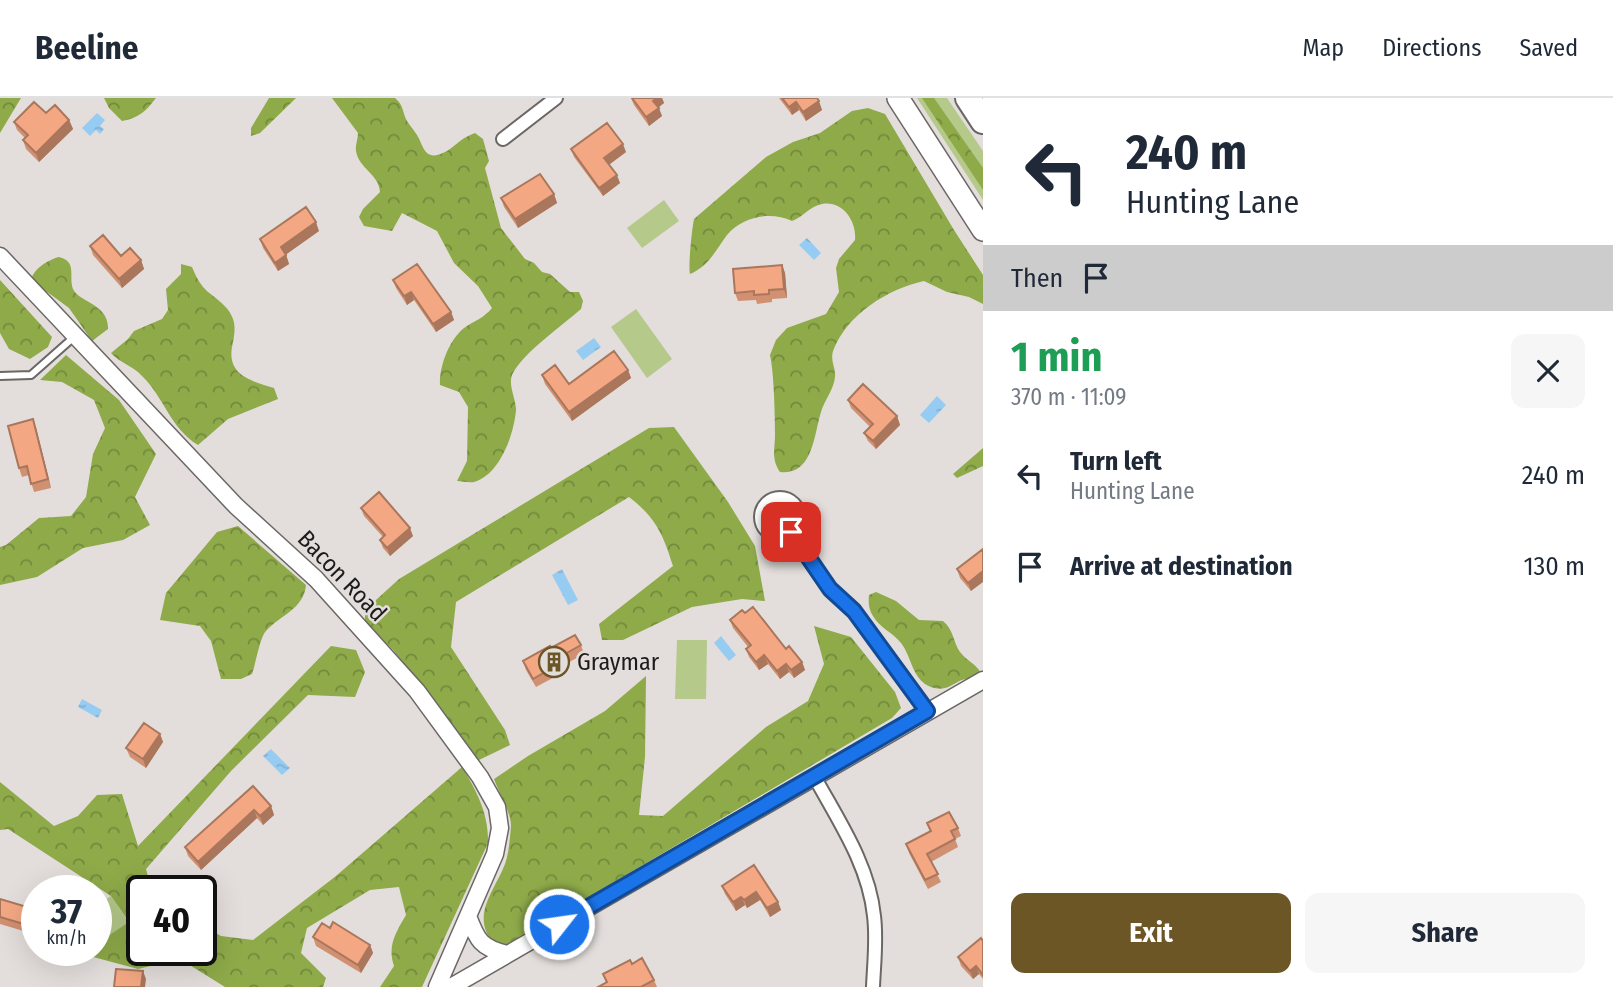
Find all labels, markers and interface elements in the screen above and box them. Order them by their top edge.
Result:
text: Beeline [35,28,139,68]
text: Map [1303,34,1344,62]
text: Directions [1382,34,1481,62]
text: Saved [1519,34,1578,62]
text: 240 m [1126,123,1247,182]
icon: left [1011,126,1102,217]
text: Hunting Lane [1126,183,1299,221]
icon: arrive [1077,259,1115,297]
text: Then [1011,263,1063,294]
text: 1 min [1011,332,1102,382]
button: close [1511,334,1585,408]
text: 370 m · 11:09 [1011,383,1127,411]
text: Turn left [1070,446,1162,477]
icon: left [1011,457,1049,495]
text: 240 m [1522,460,1585,491]
text: Hunting Lane [1070,477,1195,505]
pin [761,502,821,562]
icon: arrive [772,513,810,551]
street label: Bacon Road [292,525,392,627]
icon: arrive [1011,548,1049,586]
text: Arrive at destination [1070,551,1293,582]
text: 130 m [1523,551,1585,582]
building icon: Graymar [537,645,571,679]
place label: Graymar [577,648,660,676]
speed limit sign: 40 [126,875,217,966]
position arrow [522,887,596,961]
text: 37 [51,890,82,932]
button: Exit [1011,893,1291,973]
button: Share [1305,893,1585,973]
text: km/h [46,927,87,949]

